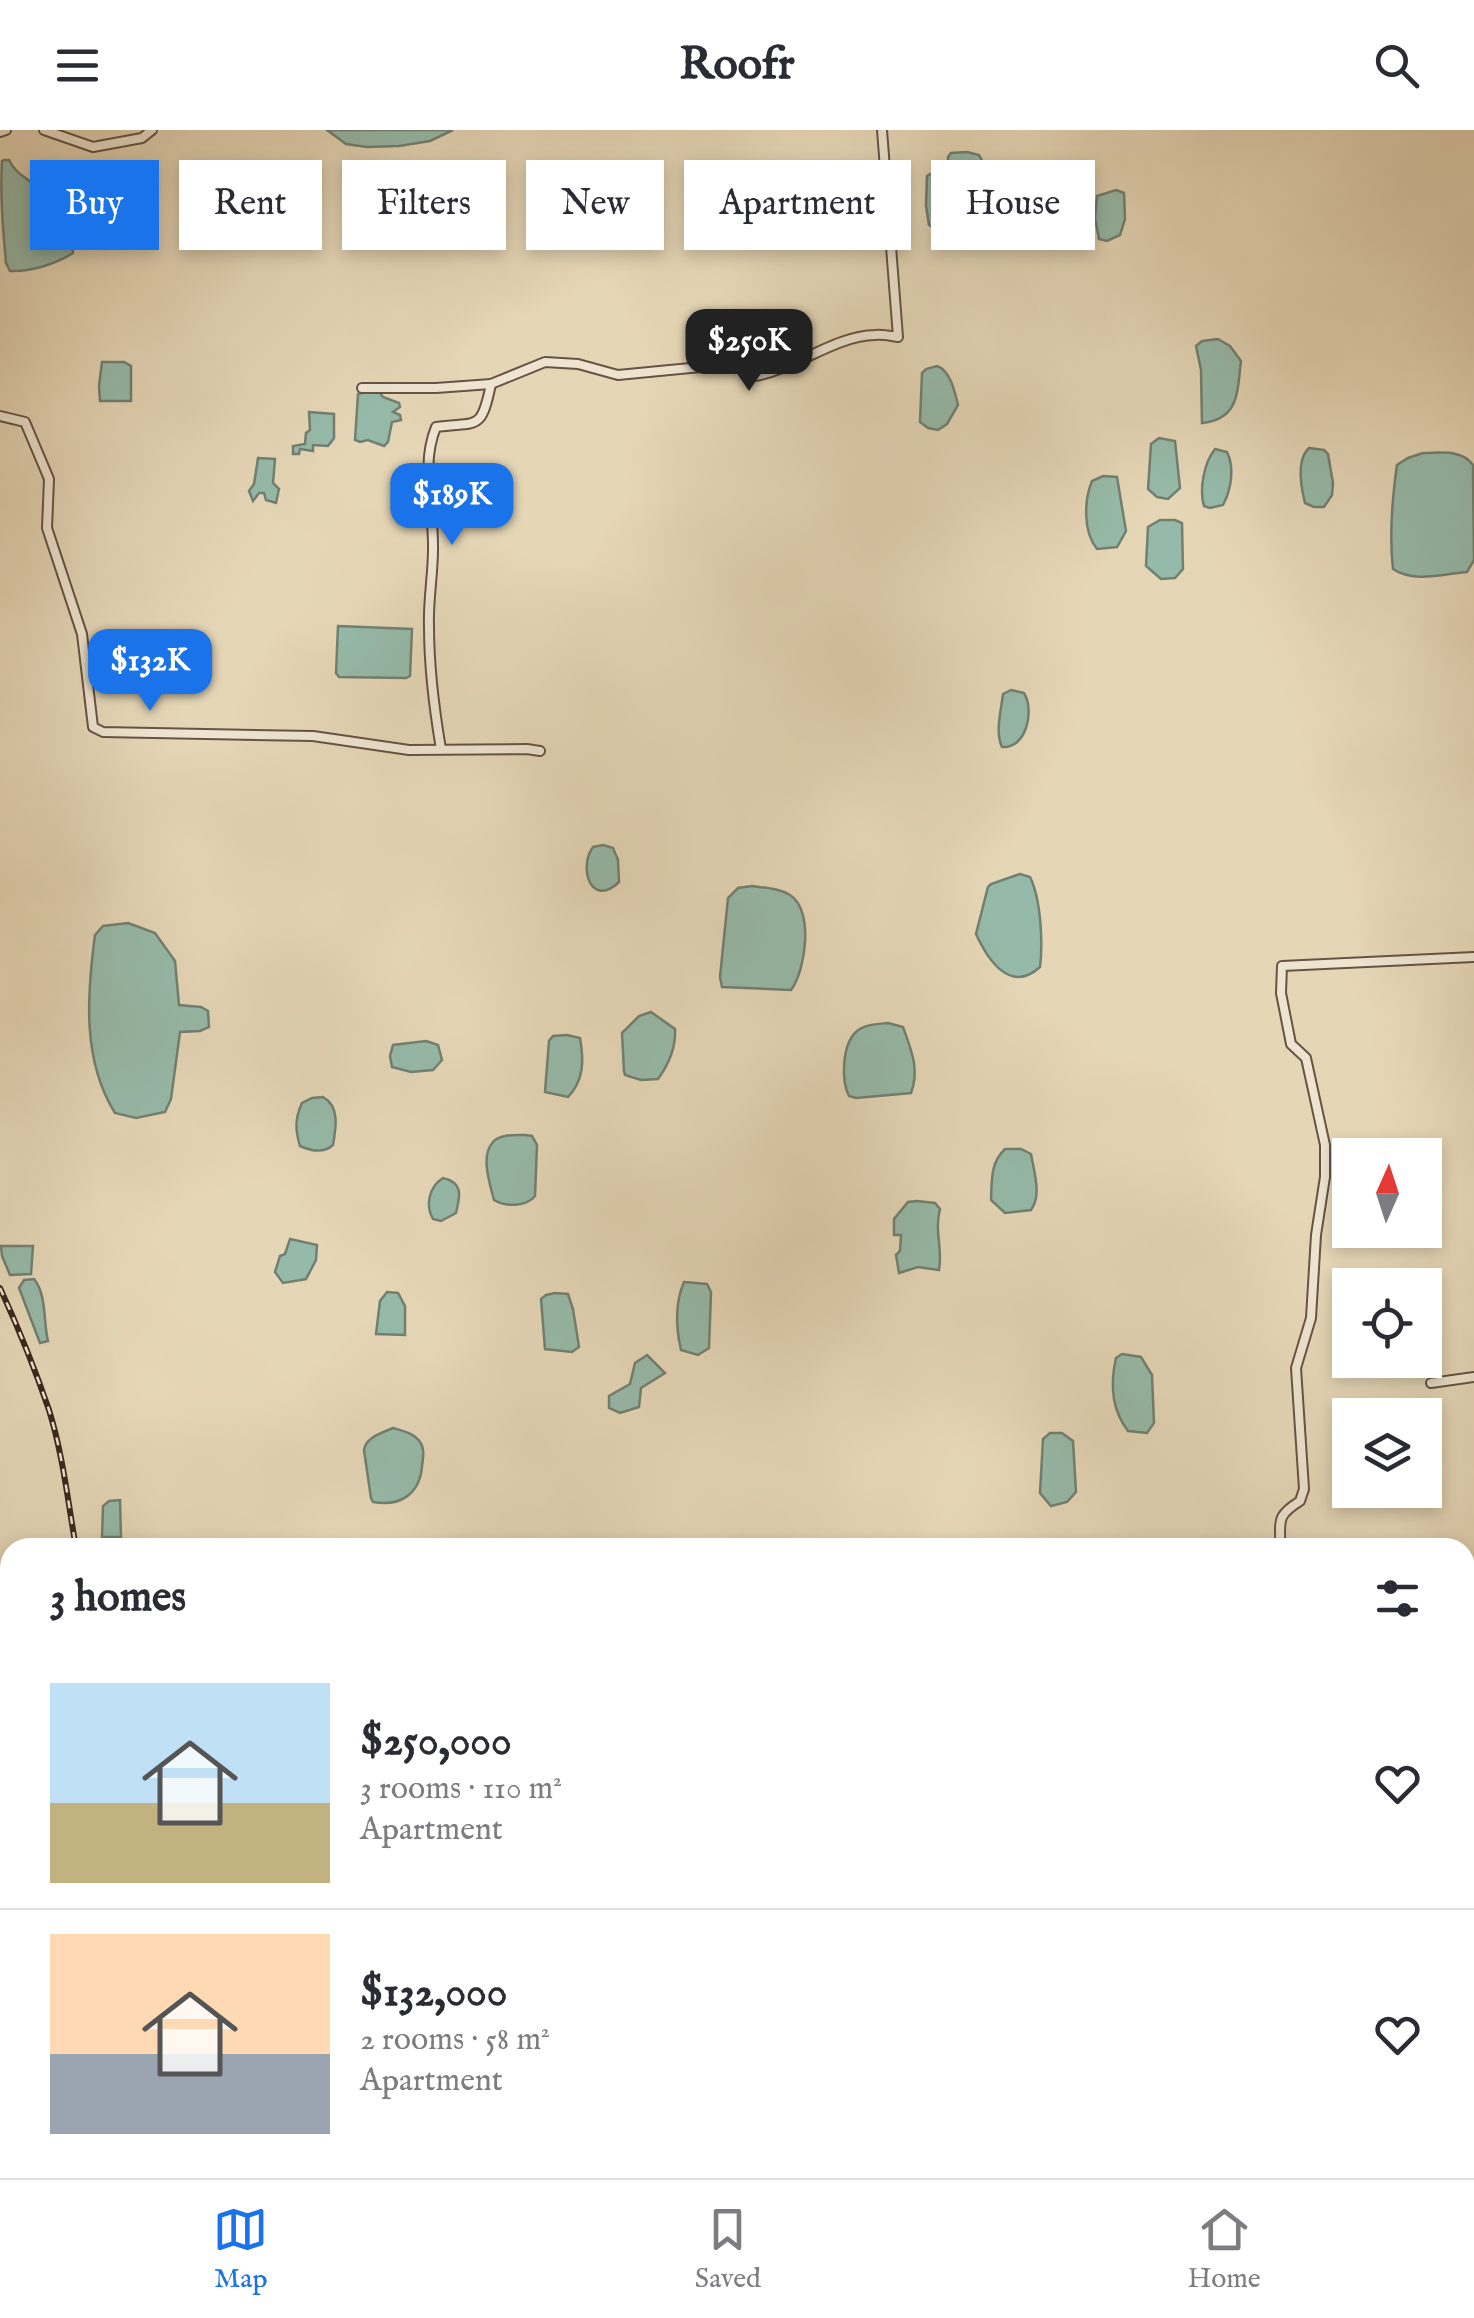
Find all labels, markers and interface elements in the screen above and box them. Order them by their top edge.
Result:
text: Roofr [679,37,795,94]
icon: menu [50,38,105,93]
icon: search [1369,38,1424,93]
chip: Buy [30,160,159,250]
chip: Rent [179,160,322,250]
chip: Filters [342,160,506,250]
chip: New [526,160,664,250]
chip: Apartment [684,160,911,250]
chip: House [931,160,1095,250]
pin: $250K [679,309,819,394]
text: $250K [708,321,790,362]
pin: $189K [382,463,522,548]
text: $189K [412,475,492,516]
pin: $132K [80,629,220,714]
text: $132K [110,641,190,682]
north arrow [1332,1138,1442,1248]
map controls [1332,1138,1442,1508]
button: locate [1332,1268,1442,1378]
button: layers [1332,1398,1442,1508]
icon: filters [1370,1571,1425,1626]
text: 3 homes [50,1572,186,1625]
text: $250,000 [360,1716,512,1769]
icon: home [130,1723,250,1843]
icon: heart [1370,1756,1425,1811]
text: 3 rooms · 110 m² [360,1769,562,1810]
text: Apartment [360,1810,503,1851]
text: $132,000 [360,1967,507,2020]
icon: home [130,1974,250,2094]
icon: heart [1370,2007,1425,2062]
text: 2 rooms · 58 m² [360,2020,550,2061]
text: Apartment [360,2061,503,2102]
tab: Map [213,2202,268,2297]
tab: Saved [695,2202,761,2297]
tab: Home [1188,2202,1261,2297]

